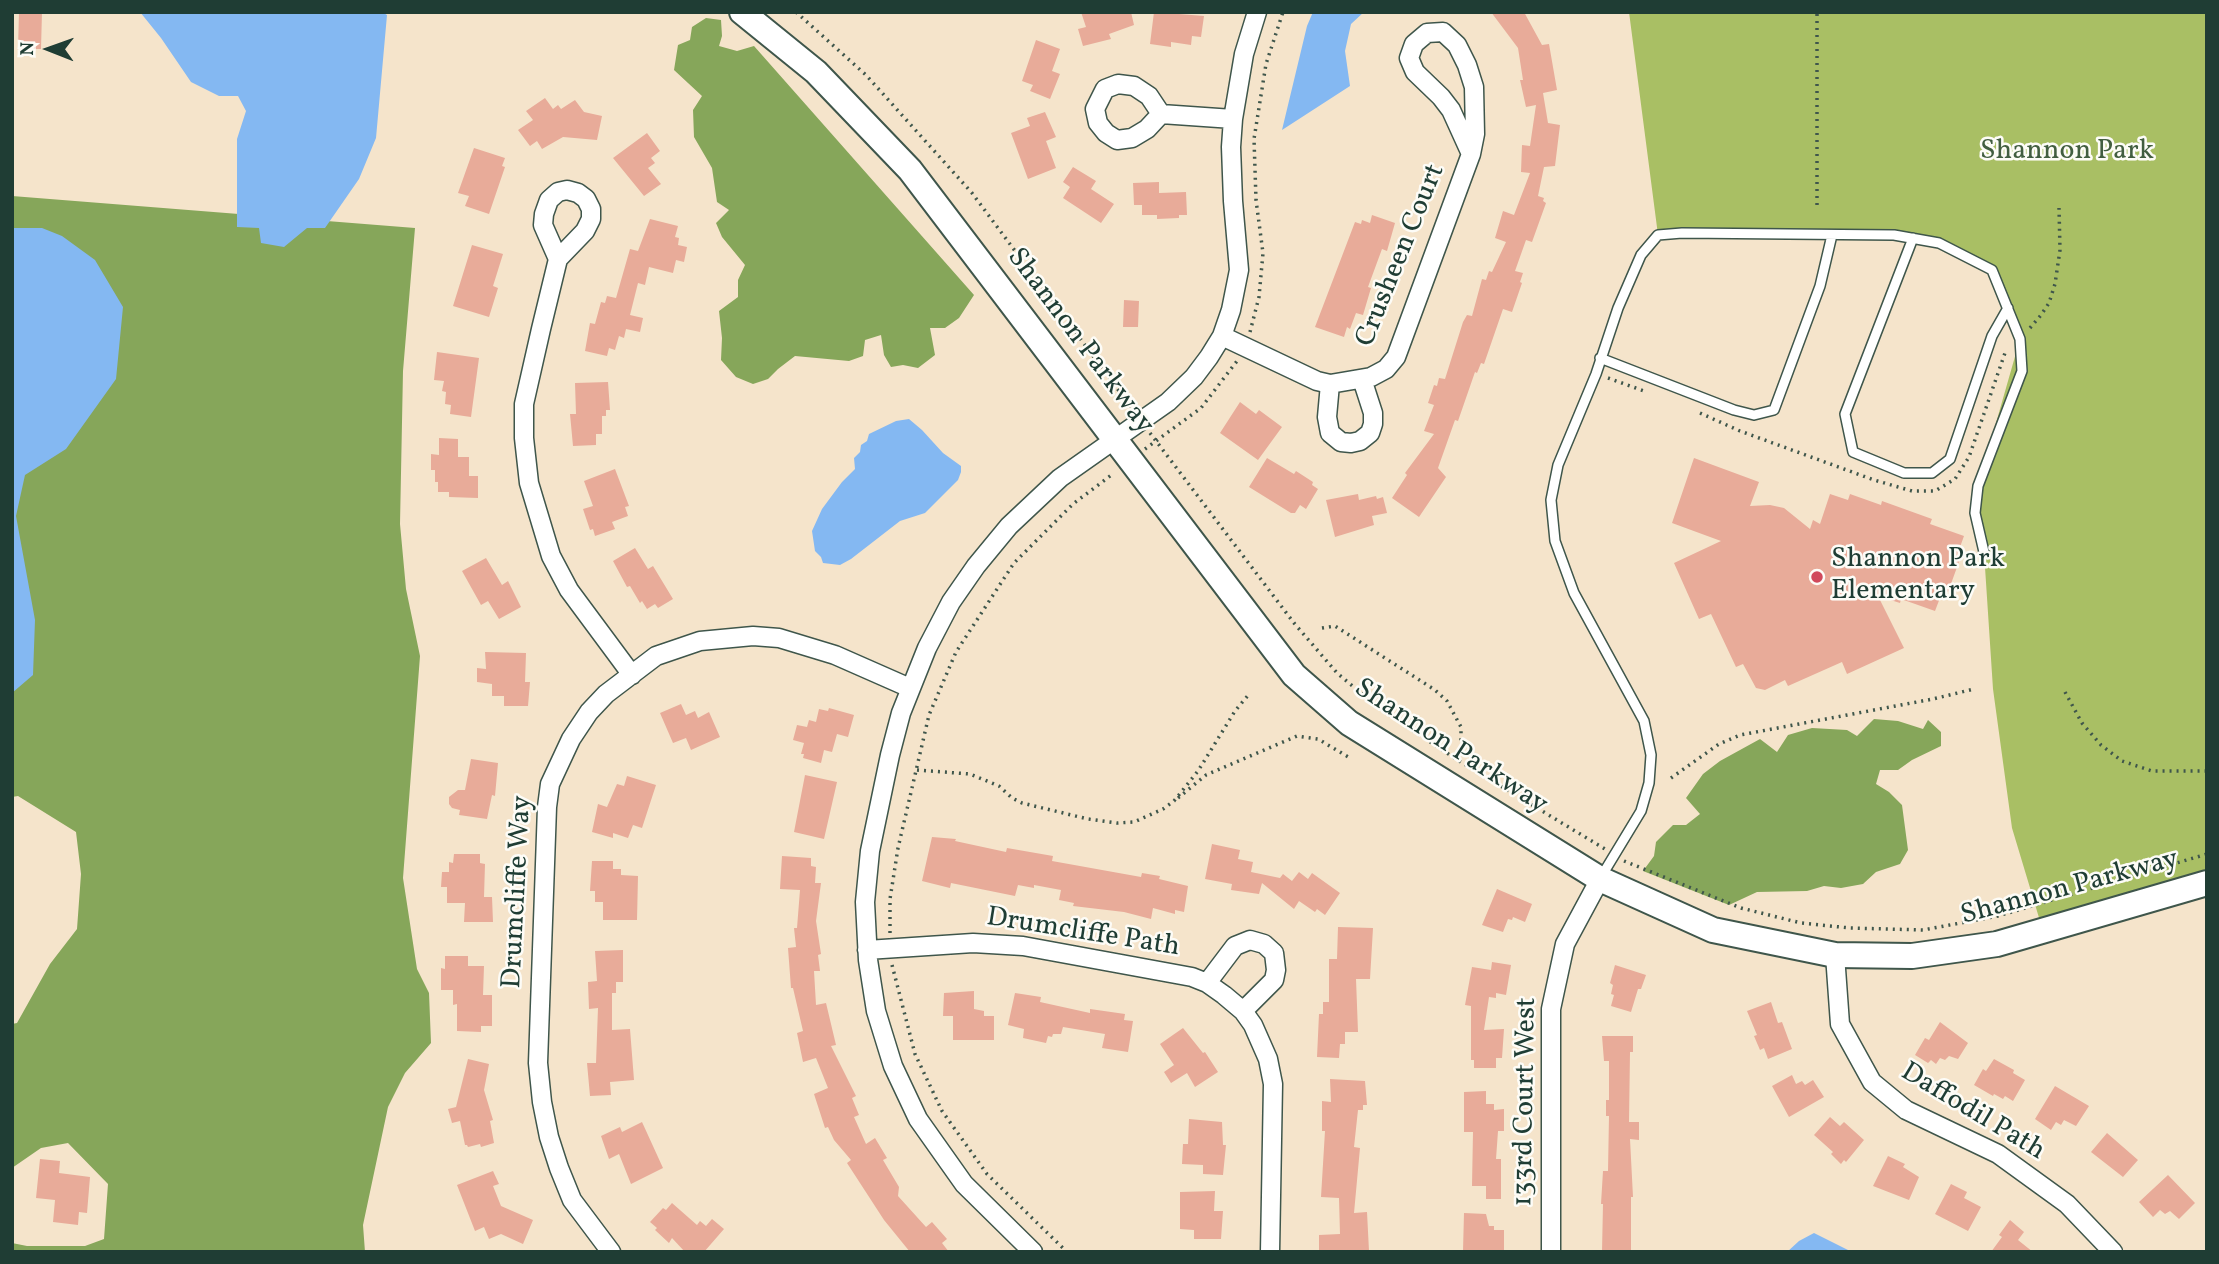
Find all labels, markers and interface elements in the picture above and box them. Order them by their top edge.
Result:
north arrow [14,14,84,84]
text: N [15,42,41,56]
park label: Shannon Park [1980,136,2154,170]
street label: Crusheen Court [1350,160,1454,352]
street label: Shannon Parkway [998,242,1160,442]
place label: Shannon Park Elementary [1831,544,2005,610]
marker: Shannon Park Elementary [1809,569,1825,585]
street label: Shannon Parkway [1347,673,1553,823]
street label: Drumcliffe Way [497,795,541,989]
street label: Shannon Parkway [1958,844,2182,934]
street label: Drumcliffe Path [984,902,1182,966]
street label: 133rd Court West [1508,997,1546,1207]
street label: Daffodil Path [1894,1057,2050,1169]

